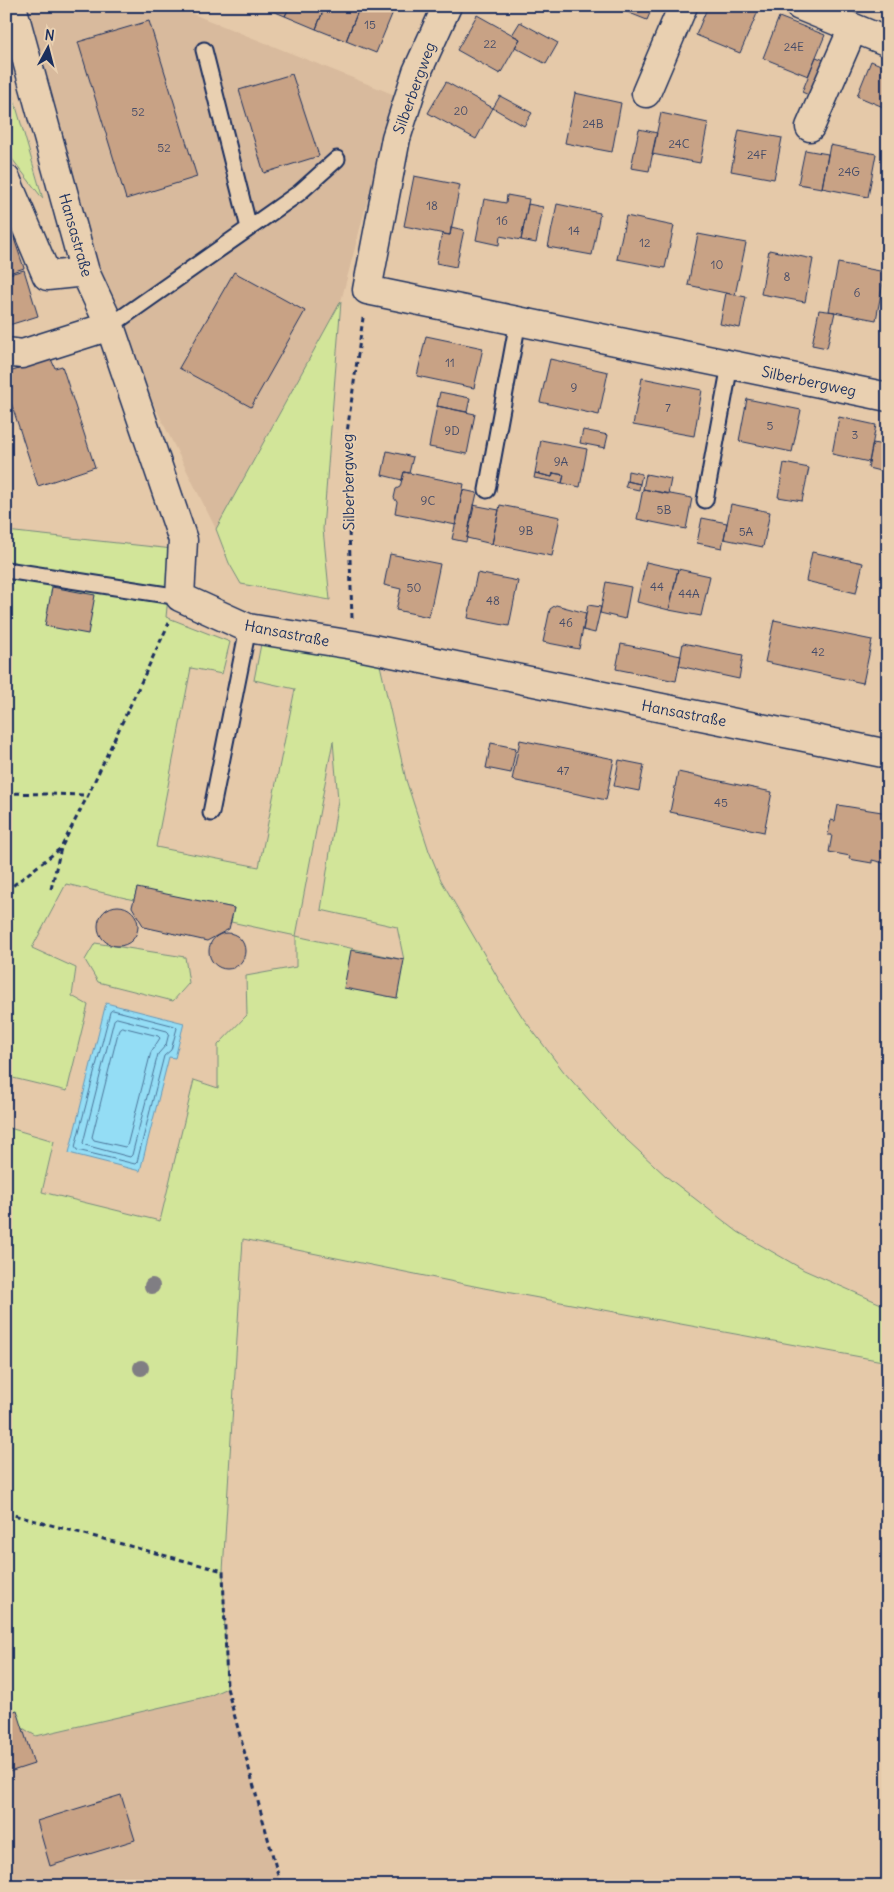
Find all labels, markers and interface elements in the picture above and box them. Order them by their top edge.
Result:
house number: 15 [364,17,376,32]
north arrow [22,22,72,72]
text: N [44,26,55,45]
house number: 22 [483,36,497,51]
street label: Silberbergweg [389,39,439,137]
house number: 24E [784,39,804,54]
house number: 20 [454,103,468,118]
house number: 52 [131,104,145,119]
house number: 24B [582,116,604,131]
house number: 24C [668,136,690,151]
house number: 52 [157,140,171,155]
house number: 24F [747,147,767,162]
house number: 24G [838,164,860,179]
street label: Hansastraße [55,191,97,279]
house number: 18 [426,198,438,213]
house number: 16 [496,213,508,228]
house number: 14 [568,223,580,238]
house number: 12 [639,235,651,250]
house number: 10 [711,257,723,272]
house number: 8 [784,269,791,284]
house number: 6 [854,285,861,300]
house number: 11 [445,355,455,370]
street label: Silberbergweg [760,362,858,400]
house number: 9 [571,380,578,395]
house number: 7 [665,400,671,415]
house number: 5 [767,418,774,433]
house number: 9D [444,423,460,438]
house number: 3 [852,427,859,442]
street label: Silberbergweg [338,434,358,530]
house number: 9A [554,454,569,469]
house number: 9C [421,493,436,508]
house number: 5B [657,502,672,517]
house number: 9B [519,523,534,538]
house number: 5A [739,524,754,539]
house number: 44 [650,579,664,594]
house number: 50 [407,580,422,595]
house number: 44A [678,586,700,601]
house number: 48 [486,593,500,608]
street label: Hansastraße [243,615,331,651]
house number: 46 [559,615,573,630]
house number: 42 [811,644,825,659]
street label: Hansastraße [640,695,728,731]
house number: 47 [557,763,569,778]
house number: 45 [714,795,728,810]

